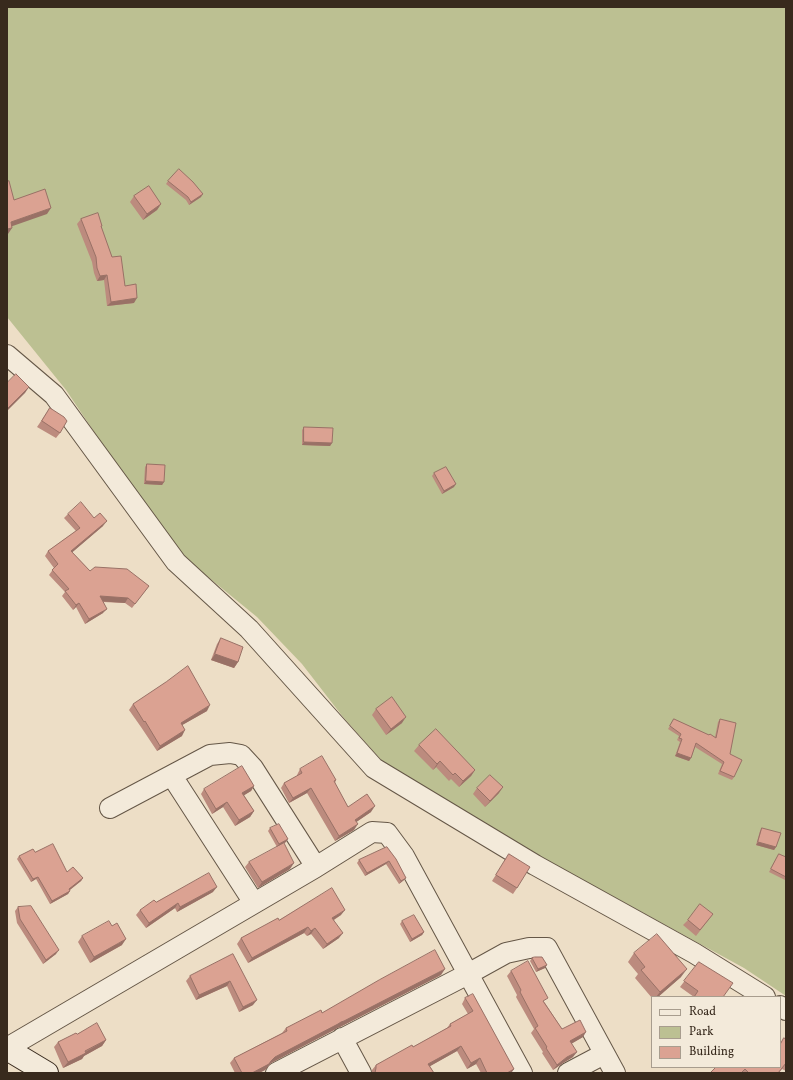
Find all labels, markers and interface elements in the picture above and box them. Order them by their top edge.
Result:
legend [651,996,781,1068]
text: Road [689,1004,716,1020]
text: Park [689,1024,714,1040]
text: Building [689,1044,734,1060]

